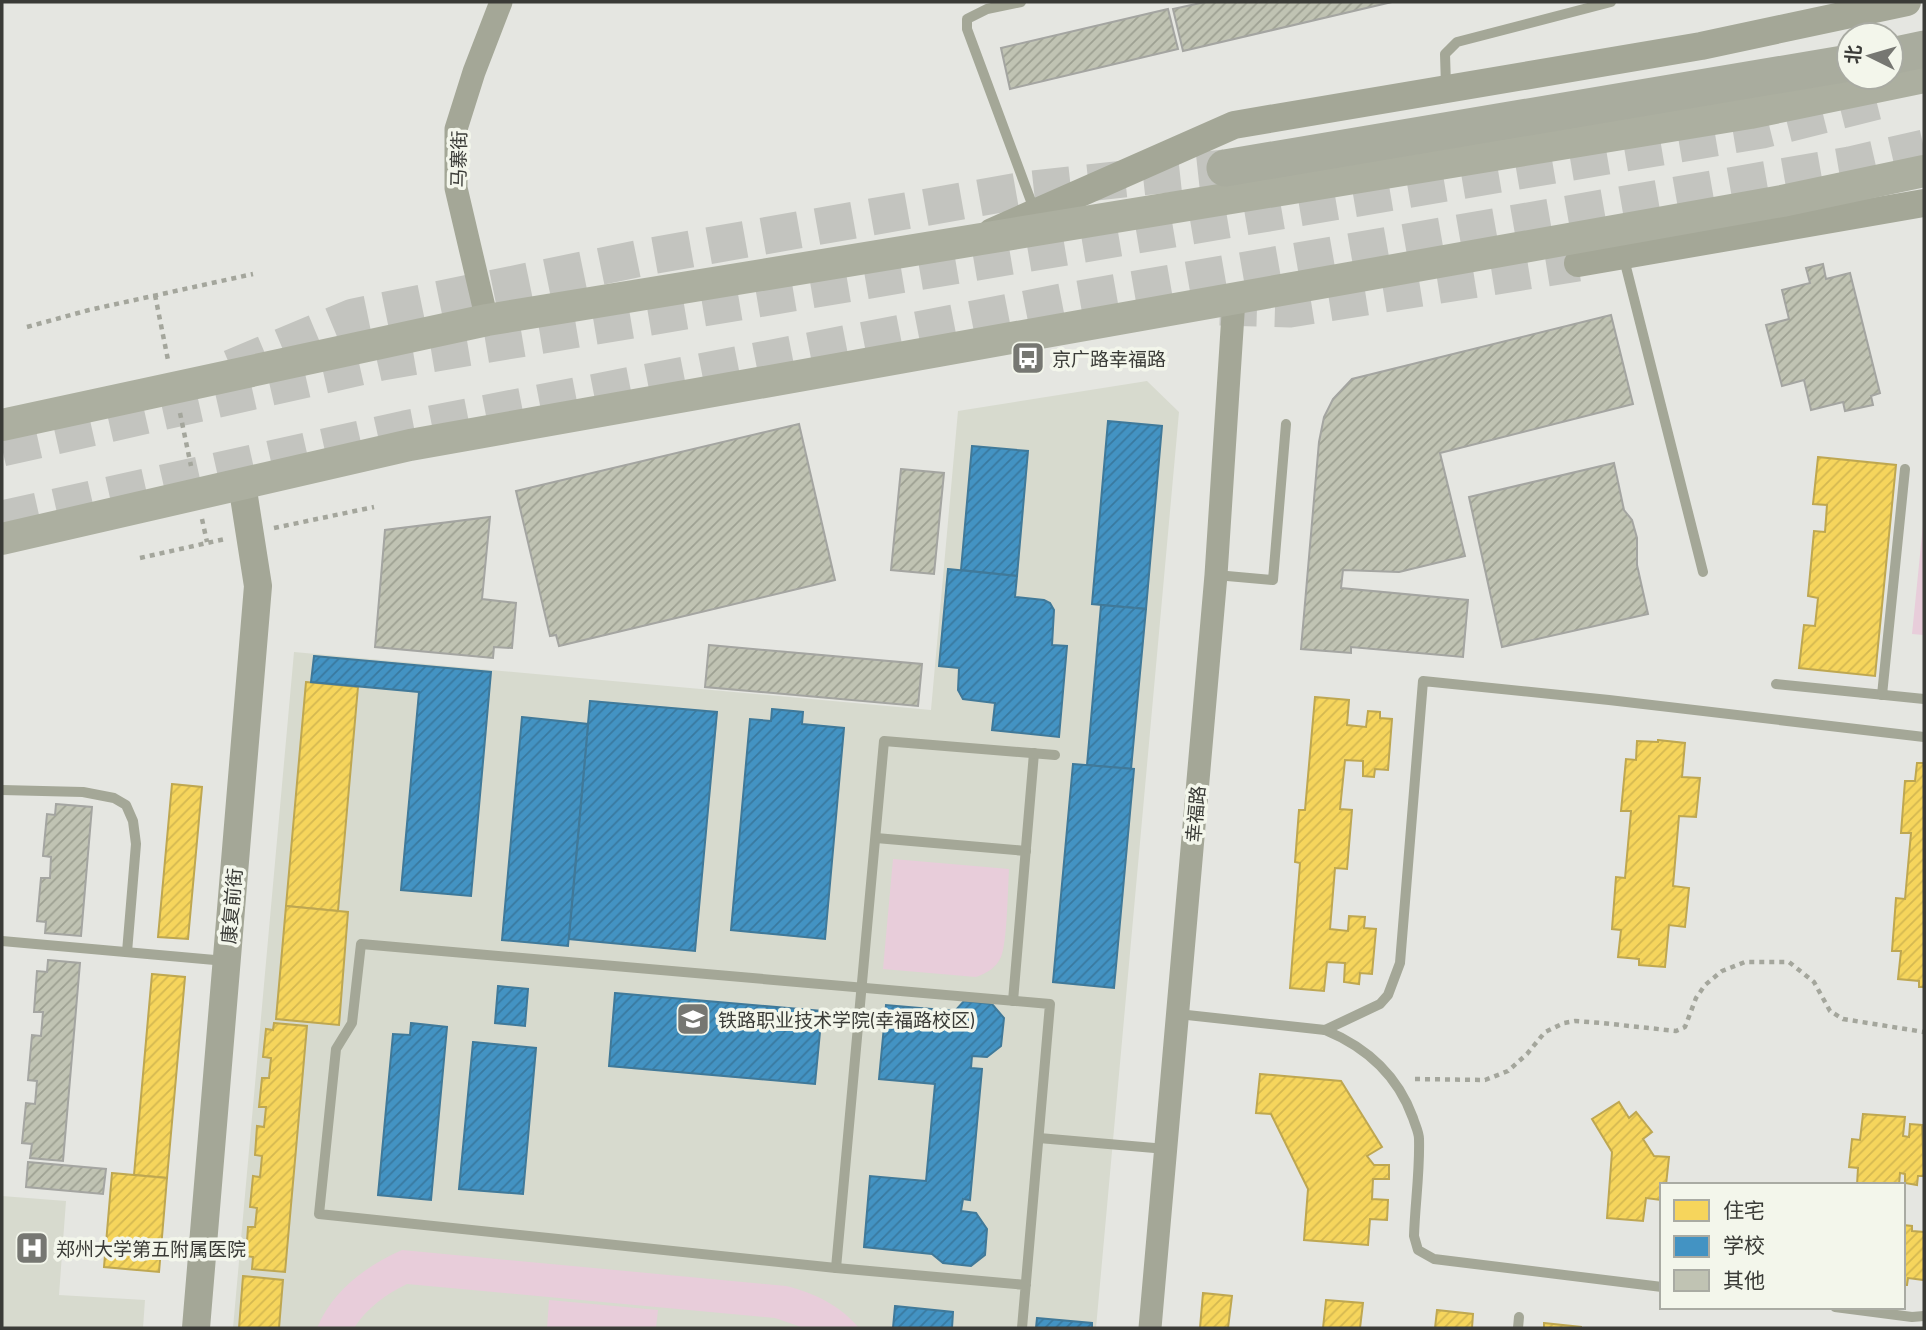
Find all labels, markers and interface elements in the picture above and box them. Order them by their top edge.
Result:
north arrow [1835,21,1905,91]
text: 北 [1837,44,1868,65]
street label: 马寨街 [443,130,473,188]
bus stop icon: 京广路幸福路 [1009,339,1047,377]
place label: 京广路幸福路 [1052,344,1166,373]
street label: 幸福路 [1178,784,1212,844]
street label: 康复前街 [213,867,249,945]
school or university icon: 铁路职业技术学院(幸福路校区) [674,1000,712,1038]
place label: 铁路职业技术学院(幸福路校区) [718,1005,975,1034]
legend [1660,1183,1905,1309]
text: 住宅 [1723,1194,1765,1226]
hospital icon: 郑州大学第五附属医院 [13,1229,51,1267]
text: 学校 [1723,1229,1765,1261]
place label: 郑州大学第五附属医院 [56,1234,246,1263]
text: 其他 [1723,1264,1765,1296]

